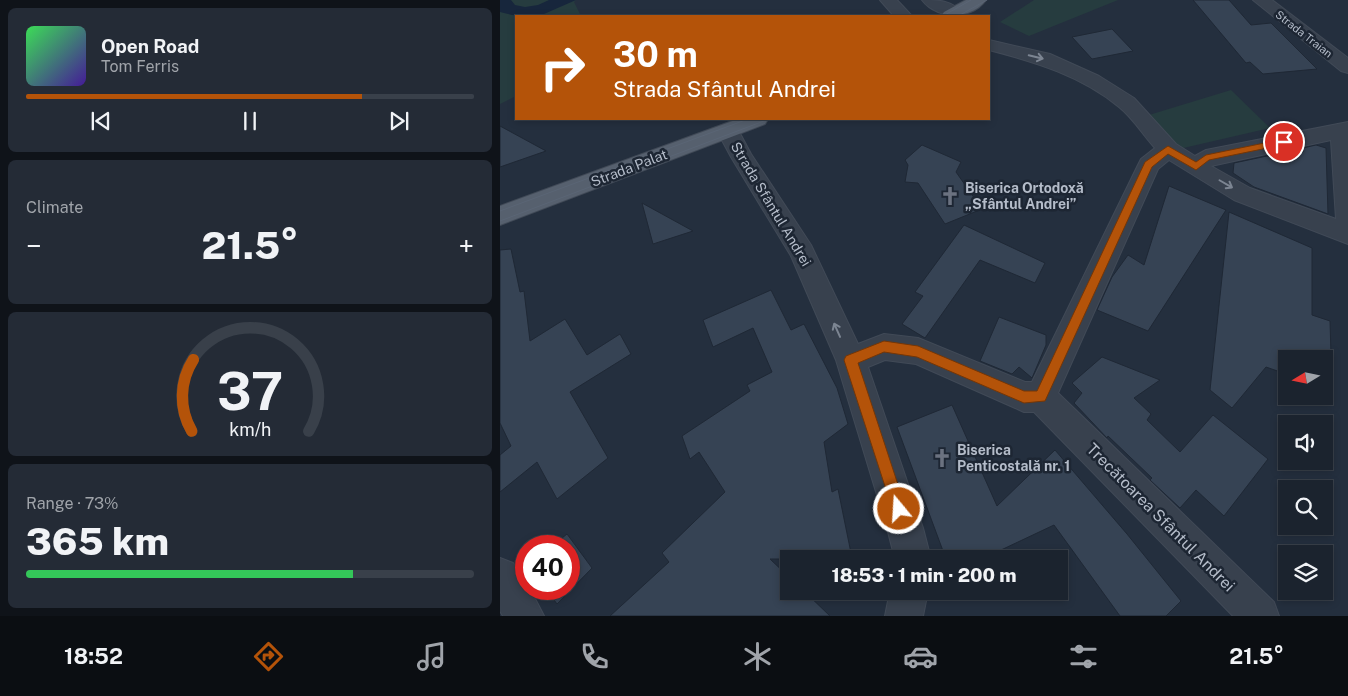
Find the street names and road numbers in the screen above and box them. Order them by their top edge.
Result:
street label: Strada Traian [1273,8,1335,60]
street label: Strada Sfântul Andrei [728,139,814,269]
street label: Strada Palat [589,146,669,190]
street label: Trecătoarea Sfântul Andrei [1083,439,1239,595]

